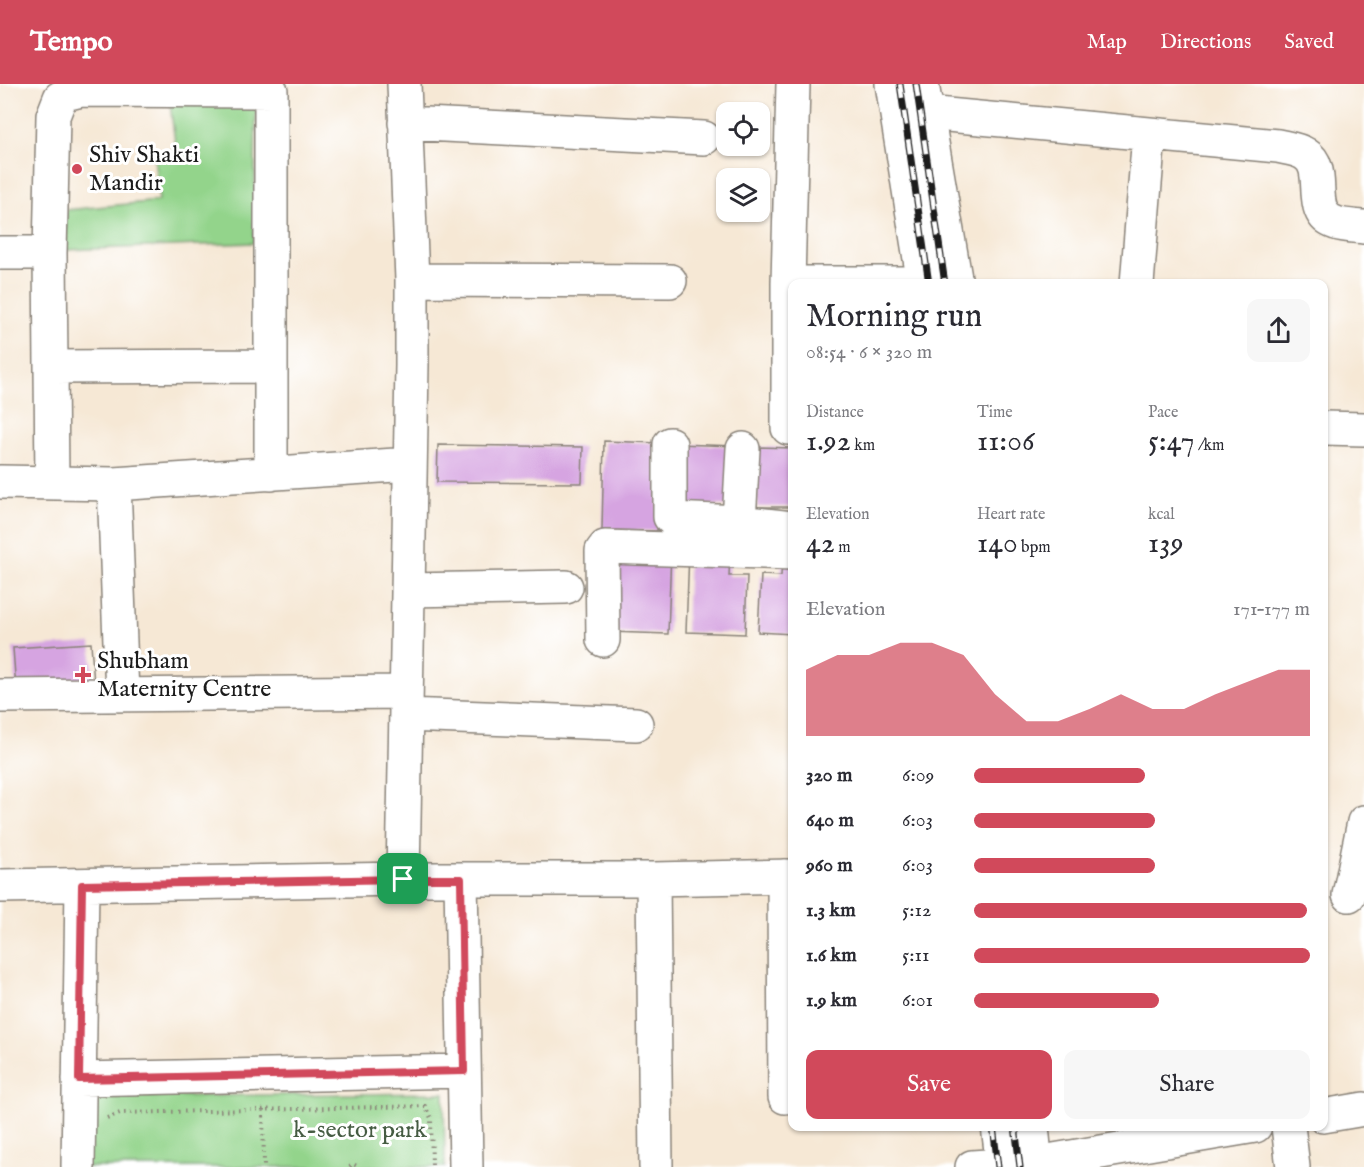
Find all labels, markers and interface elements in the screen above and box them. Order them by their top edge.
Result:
text: Tempo [30,25,113,60]
text: Map [1087,29,1127,56]
text: Directions [1160,29,1251,56]
text: Saved [1284,29,1334,56]
map controls [716,102,770,222]
button: locate [716,102,770,156]
place label: Shiv Shakti Mandir [89,140,199,199]
marker: Shiv Shakti Mandir [70,162,84,176]
button: layers [716,168,770,222]
text: Morning run [806,296,982,338]
button: share [1247,299,1310,362]
text: 08:54 · 6 × 320 m [806,340,932,365]
text: Distance [806,403,864,423]
text: Time [977,403,1013,423]
text: Pace [1148,403,1178,423]
text: 1.92 [806,423,851,461]
text: 11:06 [977,423,1035,461]
text: 5:47 [1148,423,1195,461]
text: km [851,436,875,456]
text: /km [1195,436,1224,456]
text: Elevation [806,505,869,525]
text: Heart rate [977,505,1045,525]
text: kcal [1148,505,1175,525]
text: 42 [806,525,835,563]
text: 140 [977,525,1018,563]
text: 139 [1148,525,1183,563]
text: m [835,538,851,558]
text: bpm [1018,538,1051,558]
text: Elevation [806,597,885,622]
text: 171–177 m [1233,597,1310,622]
place label: Shubham Maternity Centre [97,646,271,705]
marker: Shubham Maternity Centre [74,666,92,684]
text: 320 m [806,763,853,788]
text: 6:09 [902,763,934,788]
text: 640 m [806,808,854,833]
text: 6:03 [902,808,933,833]
pin [377,853,428,904]
text: 960 m [806,853,853,878]
text: 6:03 [902,853,933,878]
icon: arrive [386,862,419,895]
text: 1.3 km [806,898,856,923]
text: 5:12 [902,898,931,923]
text: 1.6 km [806,943,857,968]
text: 5:11 [902,943,929,968]
text: 1.9 km [806,988,857,1013]
text: 6:01 [902,988,933,1013]
button: Save [806,1050,1052,1119]
button: Share [1064,1050,1310,1119]
park label: k-sector park [293,1115,427,1146]

